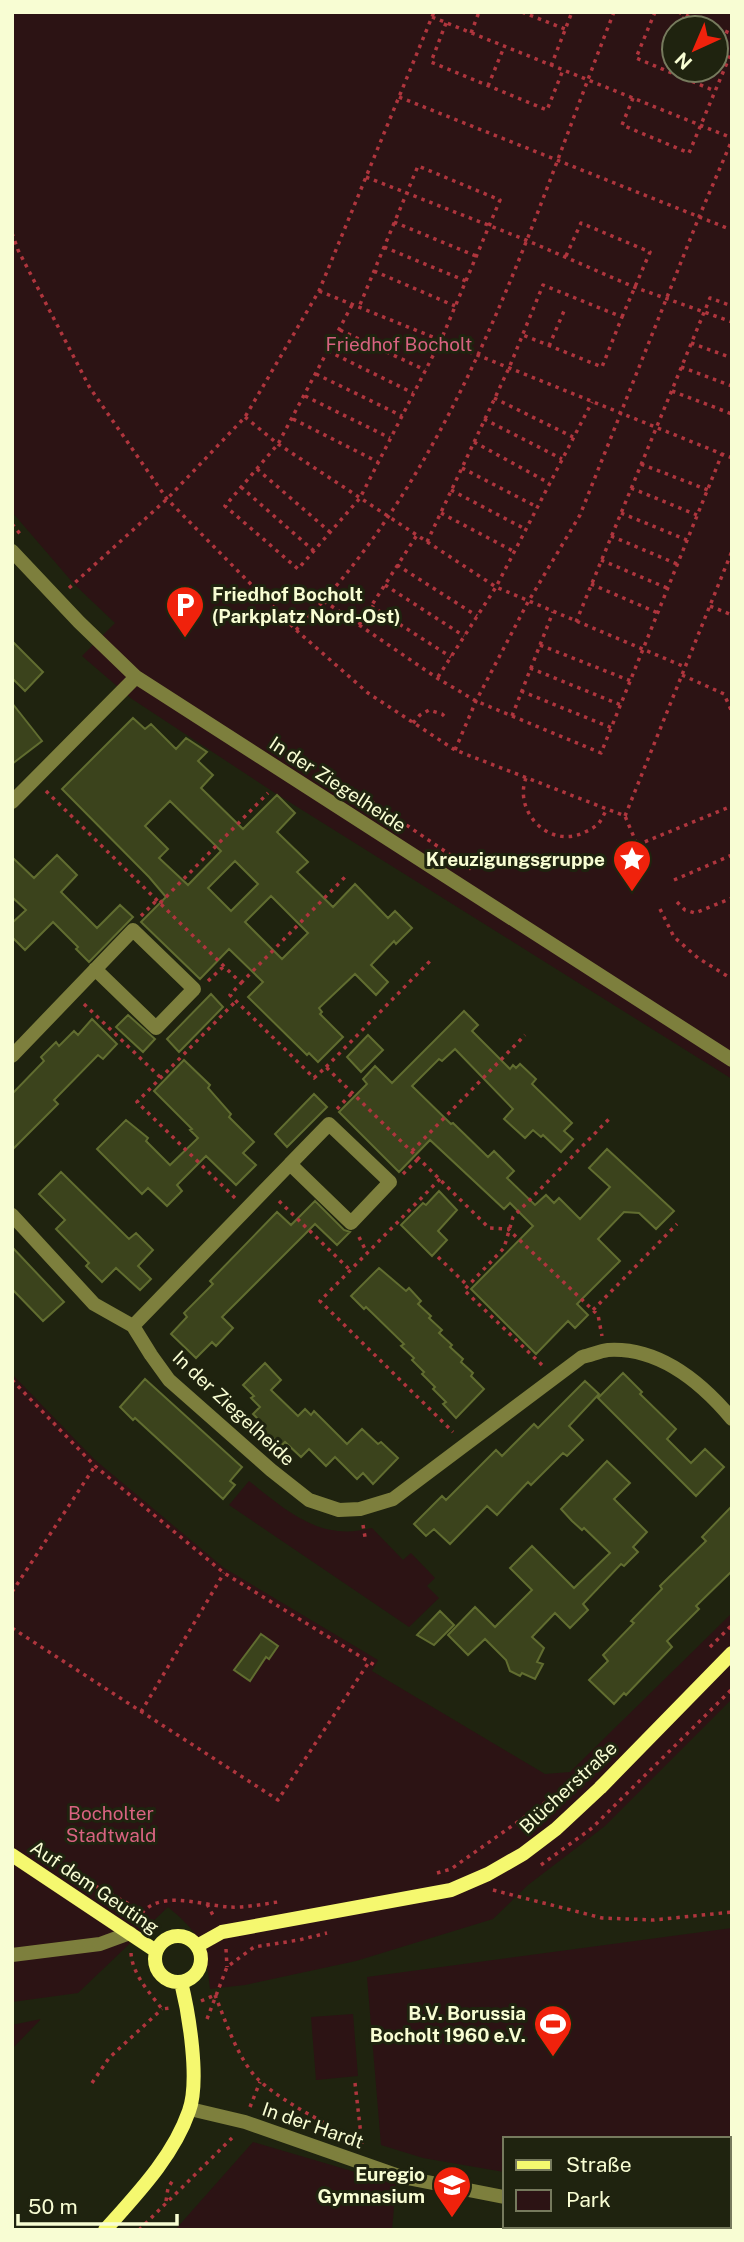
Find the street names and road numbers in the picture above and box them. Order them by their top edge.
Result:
street label: In der Ziegelheide [266,732,410,836]
street label: In der Ziegelheide [169,1346,299,1470]
street label: Blücherstraße [515,1736,621,1838]
street label: Auf dem Geuting [27,1836,164,1938]
street label: In der Hardt [259,2097,367,2153]

